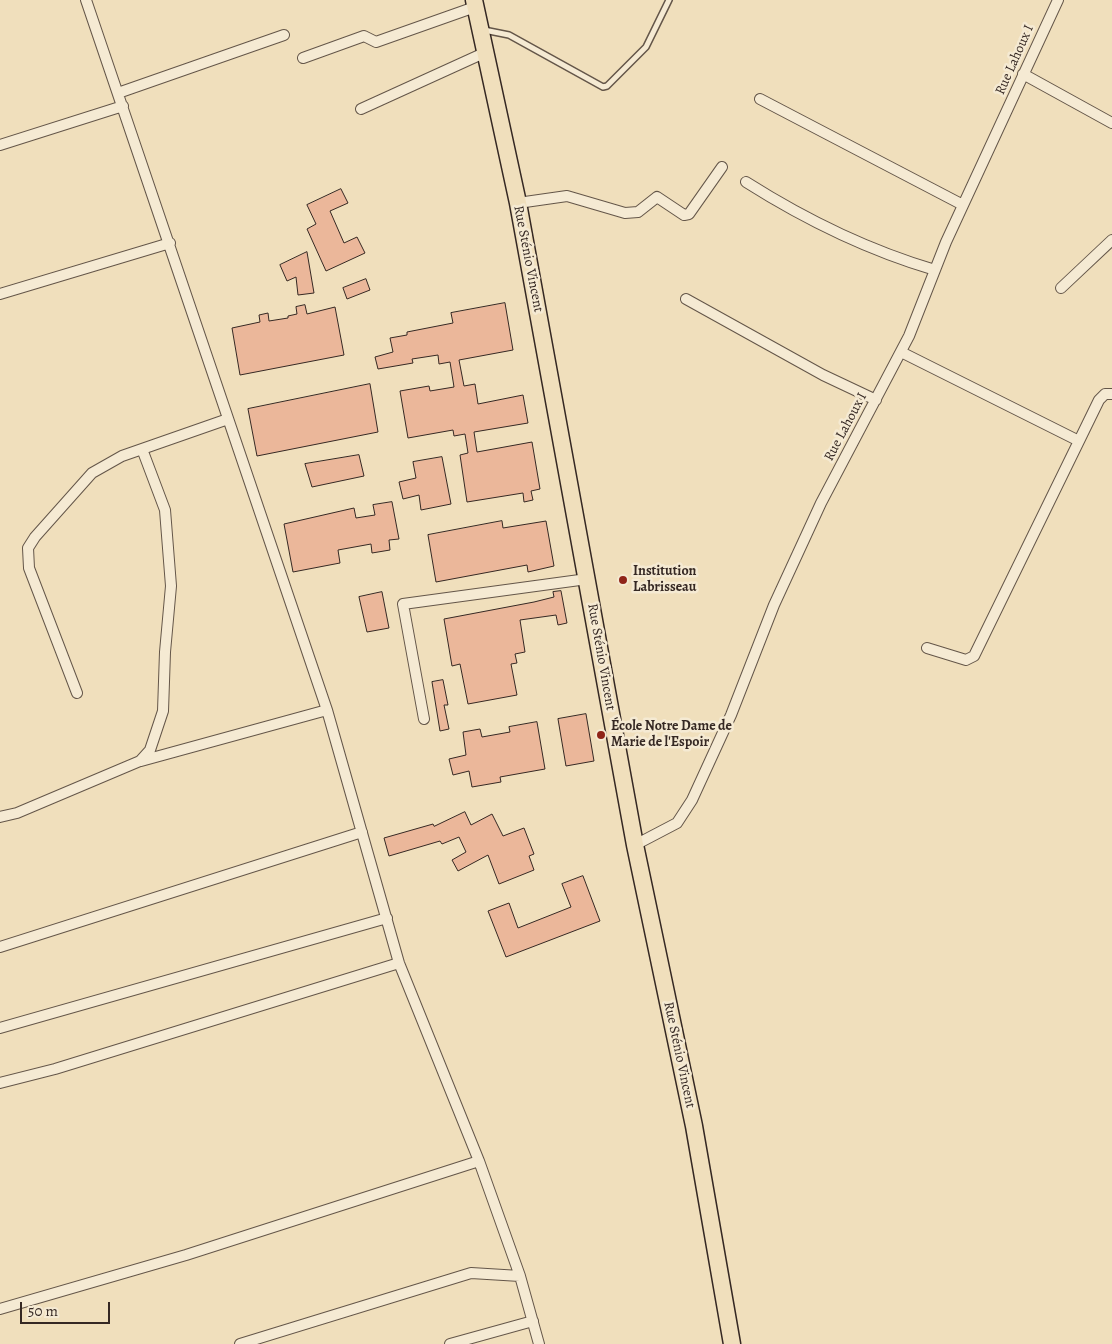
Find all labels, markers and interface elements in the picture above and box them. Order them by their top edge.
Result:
street label: Rue Lahoux I [992,22,1038,98]
street label: Rue Sténio Vincent [509,204,547,314]
street label: Rue Lahoux I [821,390,871,464]
place label: Institution Labrisseau [633,564,697,596]
marker: Institution Labrisseau [617,574,629,586]
street label: Rue Sténio Vincent [583,602,619,712]
place label: École Notre Dame de Marie de l'Espoir [611,719,732,752]
marker: École Notre Dame de Marie de l'Espoir [595,729,607,741]
street label: Rue Sténio Vincent [660,1000,698,1110]
scale bar [22,1292,112,1324]
text: 50 m [28,1301,58,1321]

